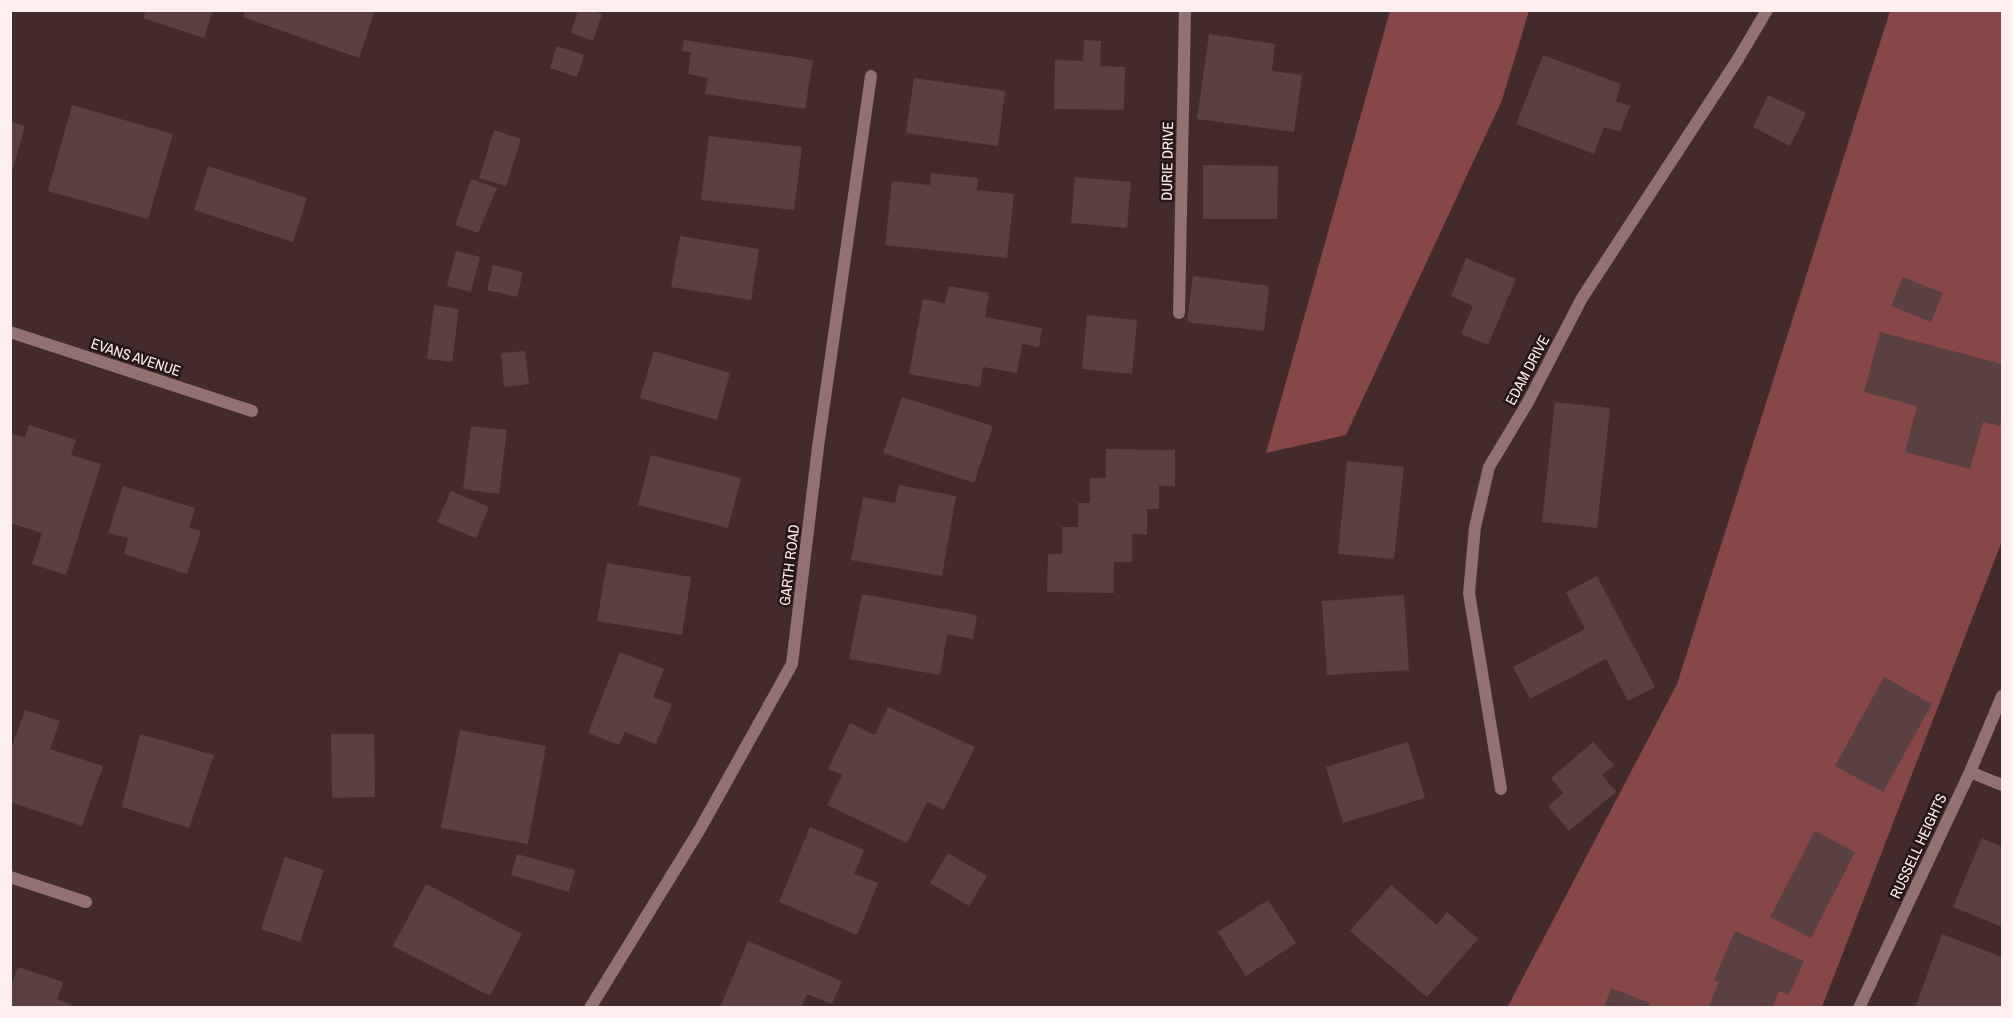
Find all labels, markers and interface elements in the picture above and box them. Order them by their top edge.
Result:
street label: DURIE DRIVE [1156,121,1178,201]
street label: EDAM DRIVE [1500,331,1554,409]
street label: EVANS AVENUE [88,333,184,381]
street label: GARTH ROAD [774,523,804,607]
street label: RUSSELL HEIGHTS [1884,790,1952,902]

